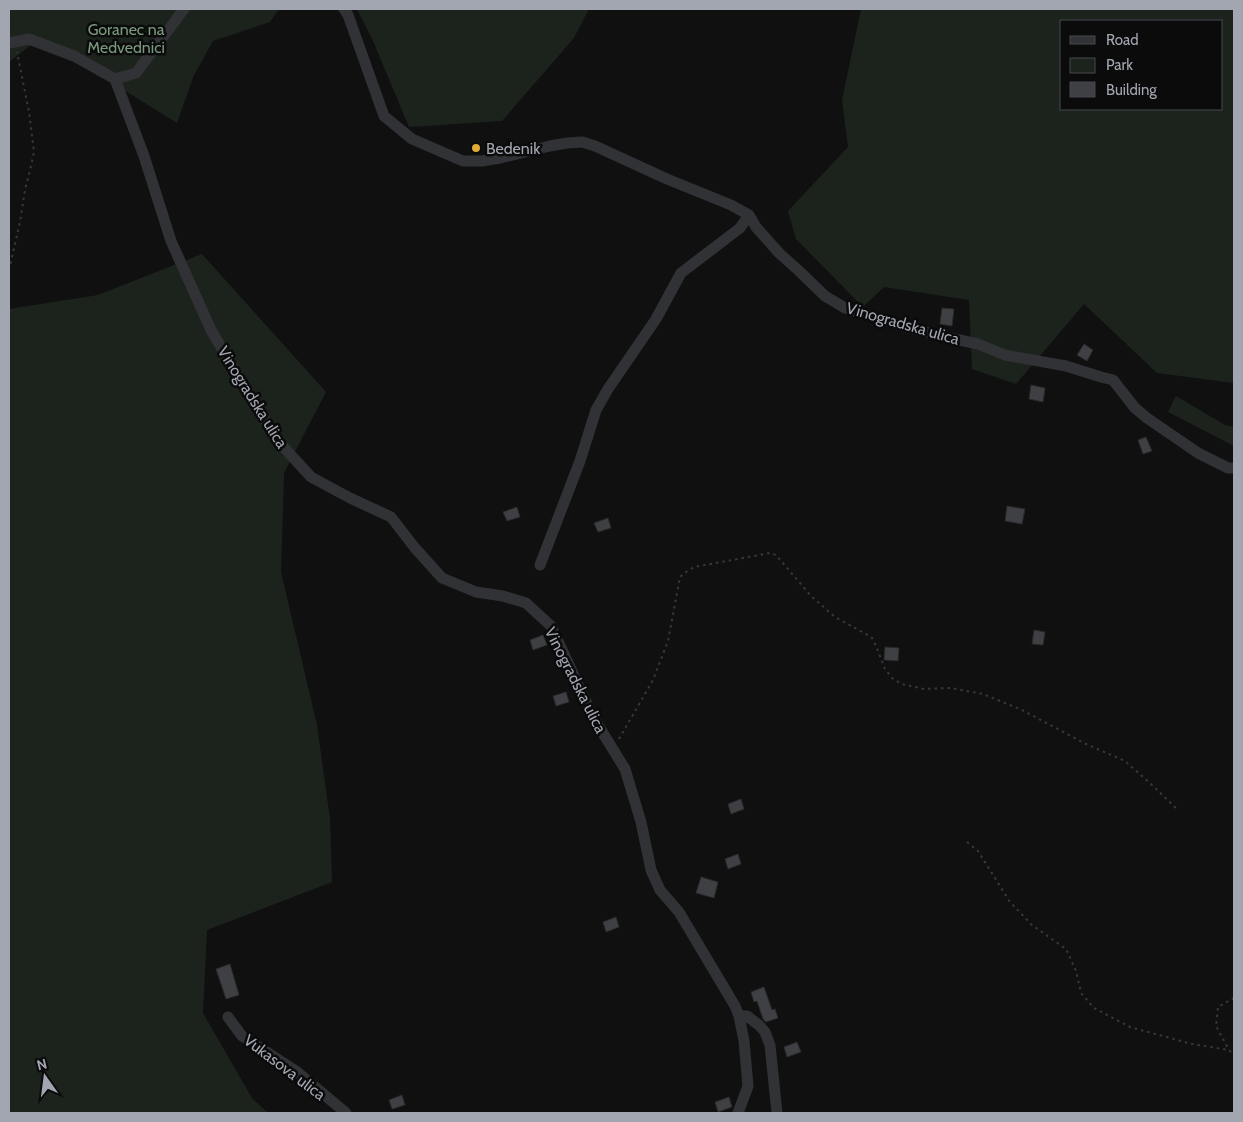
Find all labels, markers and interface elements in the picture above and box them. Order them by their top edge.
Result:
park label: Goranec na Medvednici [87,20,165,57]
legend [1060,20,1223,110]
text: Road [1106,31,1139,49]
text: Park [1106,56,1133,74]
text: Building [1106,81,1157,99]
place label: Bedenik [486,139,541,158]
marker: Bedenik [470,142,482,154]
street label: Vinogradska ulica [844,298,962,349]
street label: Vinogradska ulica [214,343,292,452]
street label: Vinogradska ulica [541,624,611,737]
street label: Vukasova ulica [240,1031,329,1104]
north arrow [20,1052,70,1102]
text: N [35,1054,49,1074]

